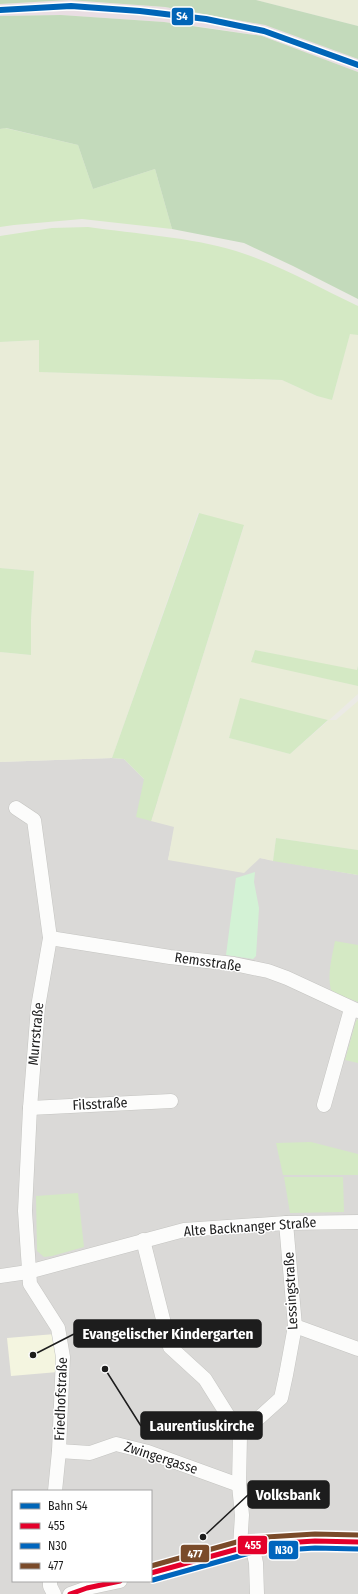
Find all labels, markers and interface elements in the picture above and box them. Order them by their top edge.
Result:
line badge: S4 [171,7,194,26]
text: S4 [176,10,188,23]
street label: Remsstraße [174,949,243,975]
street label: Murrstraße [25,1002,47,1066]
street label: Filsstraße [72,1094,128,1114]
street label: Alte Backnanger Straße [183,1214,317,1240]
street label: Lessingstraße [280,1251,302,1331]
callout: Evangelischer Kindergarten [74,1320,261,1347]
text: Evangelischer Kindergarten [83,1325,254,1343]
street label: Friedhofstraße [51,1357,71,1441]
callout: Laurentiuskirche [141,1412,262,1439]
text: Laurentiuskirche [150,1417,255,1435]
street label: Zwingergasse [122,1438,200,1478]
callout: Volksbank [248,1481,329,1508]
text: Volksbank [255,1486,321,1504]
legend [12,1490,152,1582]
text: Bahn S4 [48,1499,88,1513]
text: 455 [48,1519,65,1533]
line badge: 455 [237,1535,268,1555]
text: N30 [48,1539,67,1553]
text: 455 [245,1539,262,1552]
line badge: N30 [268,1540,299,1560]
line badge: 477 [180,1544,210,1563]
text: N30 [275,1544,293,1557]
text: 477 [188,1548,203,1561]
text: 477 [48,1559,63,1573]

